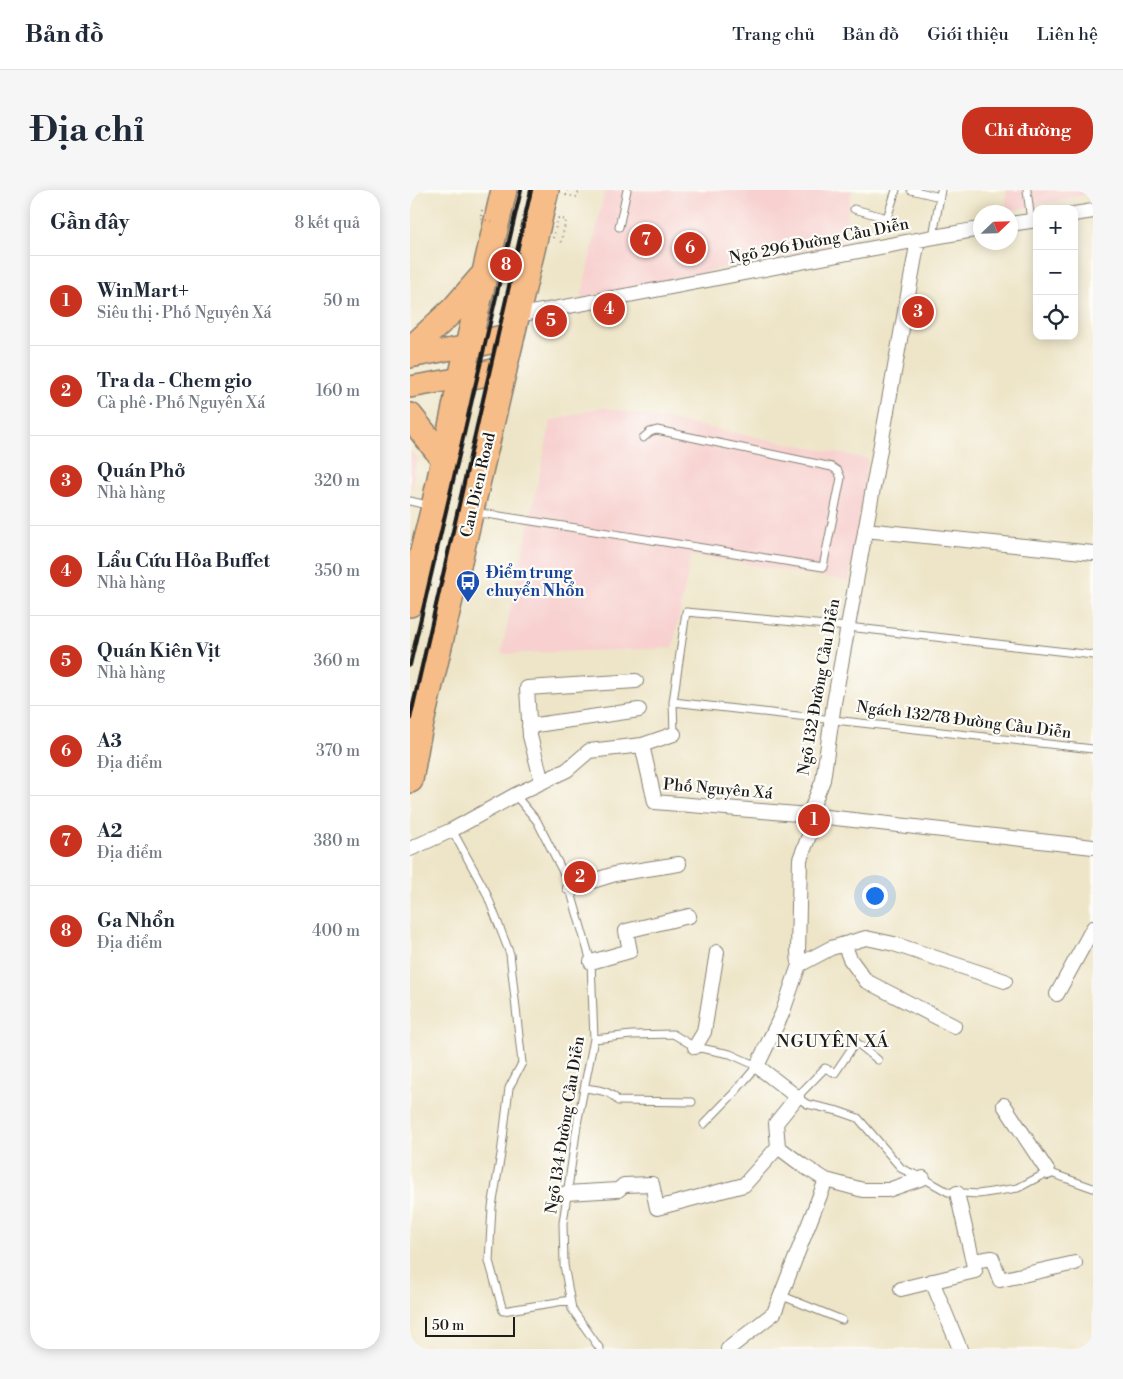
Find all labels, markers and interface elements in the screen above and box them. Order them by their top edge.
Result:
text: Bản đồ [25,20,104,50]
text: Trang chủ [732,23,815,46]
text: Bản đồ [843,23,899,46]
text: Giới thiệu [927,23,1009,46]
text: Liên hệ [1037,23,1098,46]
button: Chỉ đường [962,107,1093,154]
text: Địa chỉ [30,109,144,152]
north arrow [973,205,1018,250]
map controls [1033,205,1078,340]
button: + [1033,205,1078,250]
text: Gần đây [50,210,129,236]
text: 8 kết quả [295,213,360,233]
street label: Ngõ 296 Đường Cầu Diễn [727,214,911,268]
pin: 7 [630,221,662,259]
pin: 6 [674,229,706,267]
pin: 8 [490,246,522,284]
button: − [1033,250,1078,295]
text: WinMart+ [97,279,189,303]
pin: 4 [593,290,625,328]
text: 1 [62,291,70,311]
text: 50 m [323,291,360,311]
pin: 3 [902,293,934,331]
button: locate [1033,295,1078,340]
pin: 5 [535,302,567,340]
text: Siêu thị · Phố Nguyên Xá [97,303,272,323]
text: Tra da - Chem gio [97,369,252,393]
text: 2 [61,381,71,401]
text: 160 m [316,381,360,401]
text: Cà phê · Phố Nguyên Xá [97,393,265,413]
street label: Cau Dien Road [456,431,500,539]
text: Quán Phở [97,459,186,483]
text: 3 [61,471,71,491]
text: 320 m [314,471,360,491]
text: Nhà hàng [97,483,165,503]
text: Lẩu Cứu Hỏa Buffet [97,549,270,573]
text: 4 [61,561,71,581]
text: 350 m [314,561,360,581]
place label: Điểm trung chuyển Nhổn [485,563,585,601]
bus stop icon: Điểm trung chuyển Nhổn [455,569,481,603]
text: Nhà hàng [97,573,165,593]
street label: Ngõ 132 Đường Cầu Diễn [794,597,844,777]
text: Quán Kiên Vịt [97,639,220,663]
text: 5 [61,651,71,671]
text: 360 m [314,651,360,671]
text: Nhà hàng [97,663,165,683]
street label: Ngách 132/78 Đường Cầu Diễn [855,697,1073,743]
text: A3 [97,729,122,753]
text: 6 [61,741,71,761]
text: 370 m [316,741,360,761]
text: Địa điểm [97,753,163,773]
street label: Phố Nguyên Xá [662,774,774,804]
pin: 1 [798,801,830,839]
text: A2 [97,819,122,843]
text: 7 [61,831,71,851]
text: 380 m [313,831,360,851]
text: Địa điểm [97,843,163,863]
pin: 2 [564,858,596,896]
your location [862,883,888,909]
text: Ga Nhổn [97,909,175,933]
text: 8 [61,921,71,941]
text: 400 m [312,921,360,941]
text: Địa điểm [97,933,163,953]
district label: NGUYÊN XÁ [776,1030,890,1053]
street label: Ngõ 134 Đường Cầu Diễn [541,1034,589,1215]
scale bar [425,1314,515,1337]
text: 50 m [432,1317,464,1335]

